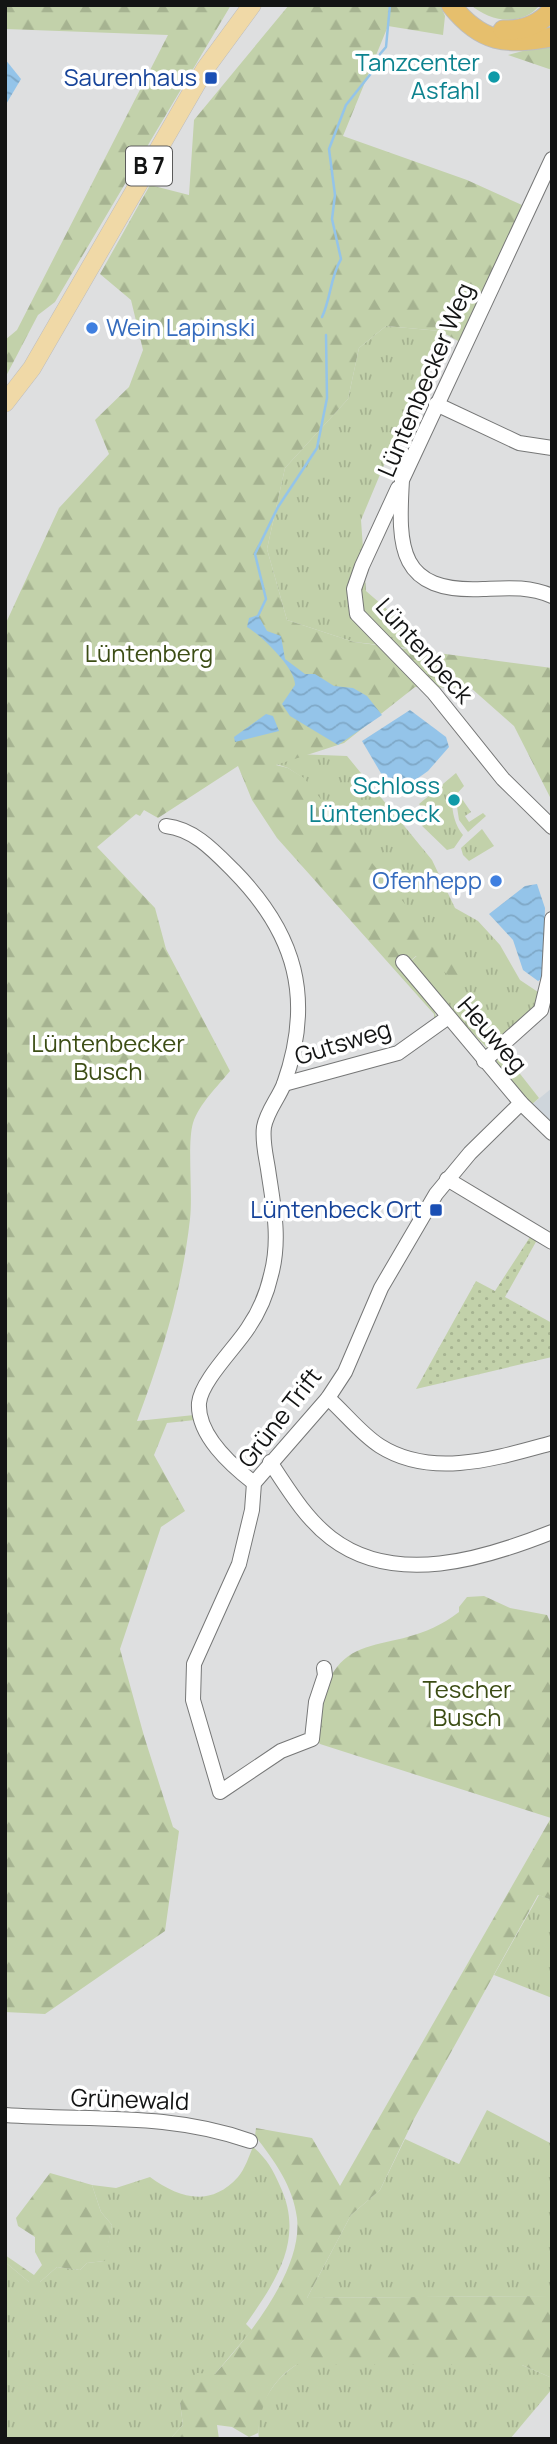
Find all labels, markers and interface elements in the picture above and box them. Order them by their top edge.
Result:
place label: Tanzcenter Asfahl [355,45,480,106]
place label: Saurenhaus [64,60,197,93]
marker: Tanzcenter Asfahl [486,69,502,85]
marker: Saurenhaus [203,70,219,86]
road number: B 7 [126,146,172,186]
street label: Lüntenbecker Weg [369,277,480,481]
place label: Wein Lapinski [106,310,255,343]
marker: Wein Lapinski [84,320,100,336]
street label: Lüntenbeck [369,590,482,711]
park label: Lüntenberg [85,636,213,669]
place label: Schloss Lüntenbeck [309,768,441,829]
marker: Schloss Lüntenbeck [446,792,462,808]
place label: Ofenhepp [372,863,482,896]
marker: Ofenhepp [488,873,504,889]
street label: Heuweg [451,989,535,1079]
street label: Gutsweg [290,1011,395,1072]
park label: Lüntenbecker Busch [31,1026,185,1087]
place label: Lüntenbeck Ort [250,1192,422,1225]
marker: Lüntenbeck Ort [428,1202,444,1218]
street label: Grüne Trift [229,1360,328,1474]
park label: Tescher Busch [422,1672,512,1733]
street label: Grünewald [70,2080,190,2117]

